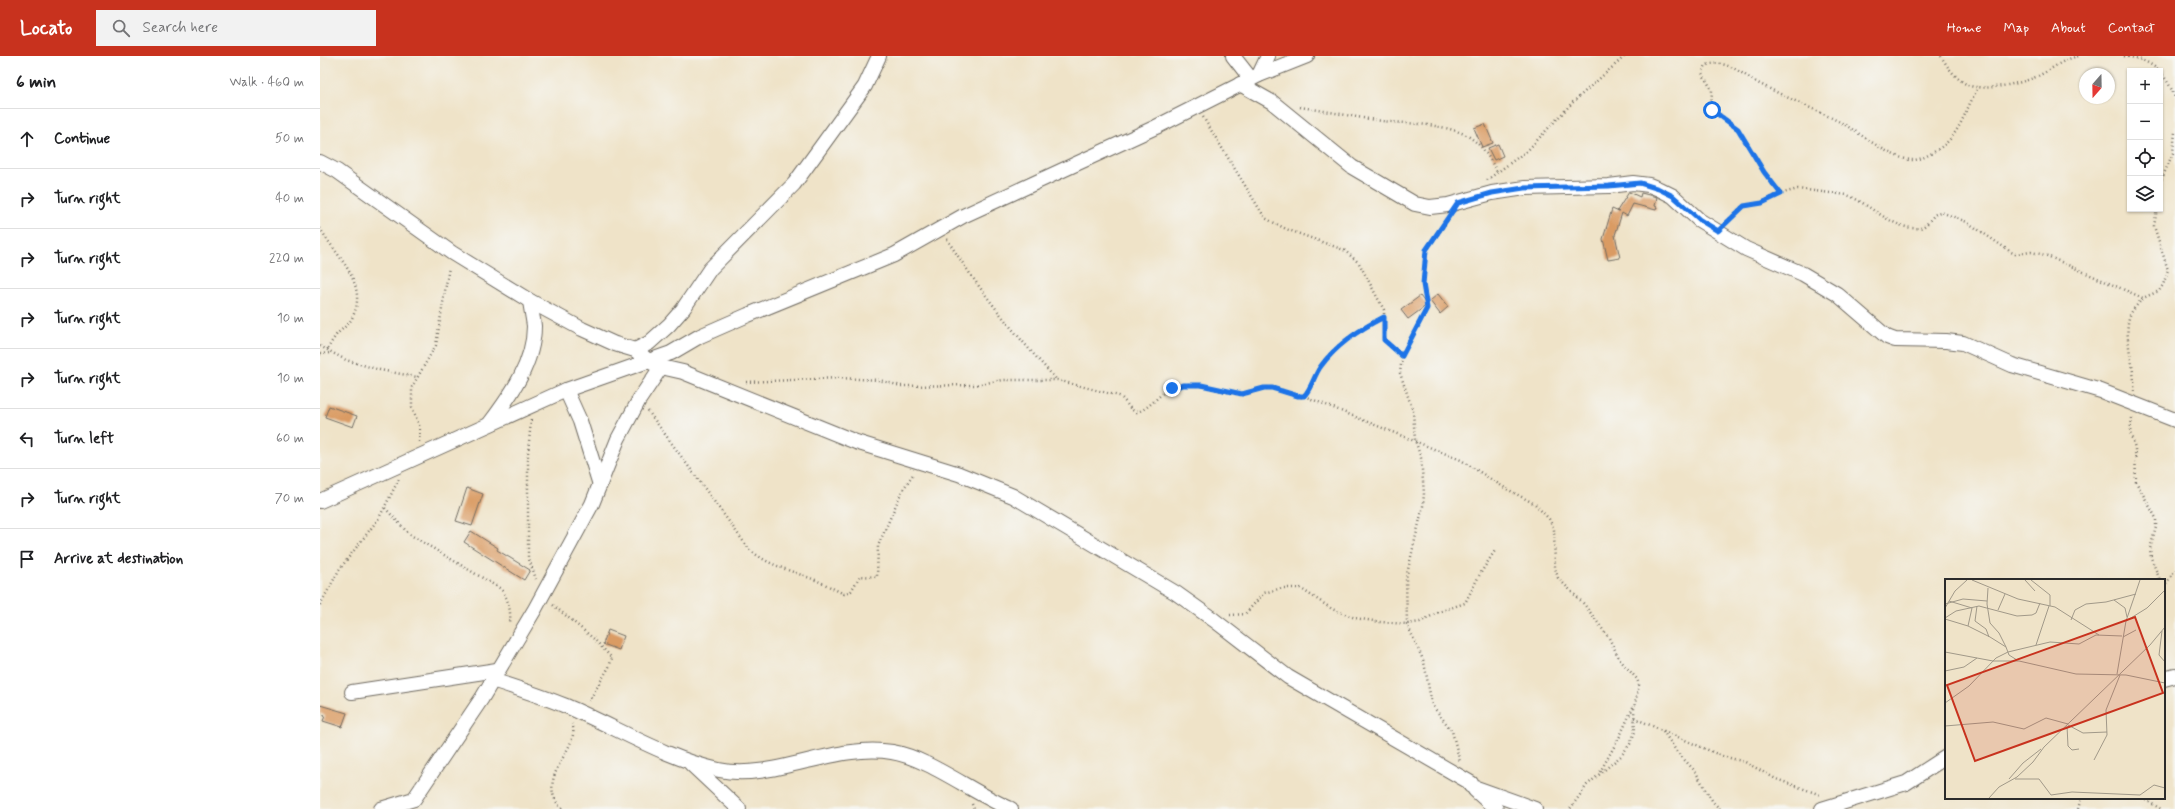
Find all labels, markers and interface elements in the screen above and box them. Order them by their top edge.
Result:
search box [96,10,376,46]
text: Locato [20,16,72,41]
icon: search [110,17,132,39]
text: Search here [142,18,218,38]
text: Home [1947,19,1981,37]
text: Map [2003,19,2029,37]
text: About [2051,19,2086,37]
text: Contact [2108,19,2155,37]
north arrow [2079,68,2115,104]
map controls [2127,68,2163,212]
button: + [2127,68,2163,104]
text: 6 min [16,71,56,93]
text: Walk · 460 m [229,74,304,91]
route start [1703,101,1721,119]
button: − [2127,104,2163,140]
icon: ahead [16,128,38,150]
text: Continue [54,129,110,149]
text: 50 m [275,130,304,147]
button: locate [2127,140,2163,176]
button: layers [2127,176,2163,212]
icon: right [16,188,38,210]
text: Turn right [54,189,121,209]
text: 40 m [275,190,304,207]
icon: right [16,248,38,270]
text: Turn right [54,249,121,269]
text: 220 m [269,250,304,267]
icon: right [16,308,38,330]
text: Turn right [54,309,121,329]
text: 10 m [277,310,304,327]
icon: right [16,368,38,390]
text: Turn right [54,369,121,389]
text: 10 m [277,370,304,387]
route end [1163,379,1181,397]
icon: left [16,428,38,450]
text: Turn left [54,429,114,449]
text: 60 m [276,430,304,447]
icon: right [16,488,38,510]
text: Turn right [54,489,121,509]
text: 70 m [275,490,304,507]
icon: arrive [16,548,38,570]
text: Arrive at destination [54,549,183,569]
inset map [1945,579,2165,799]

